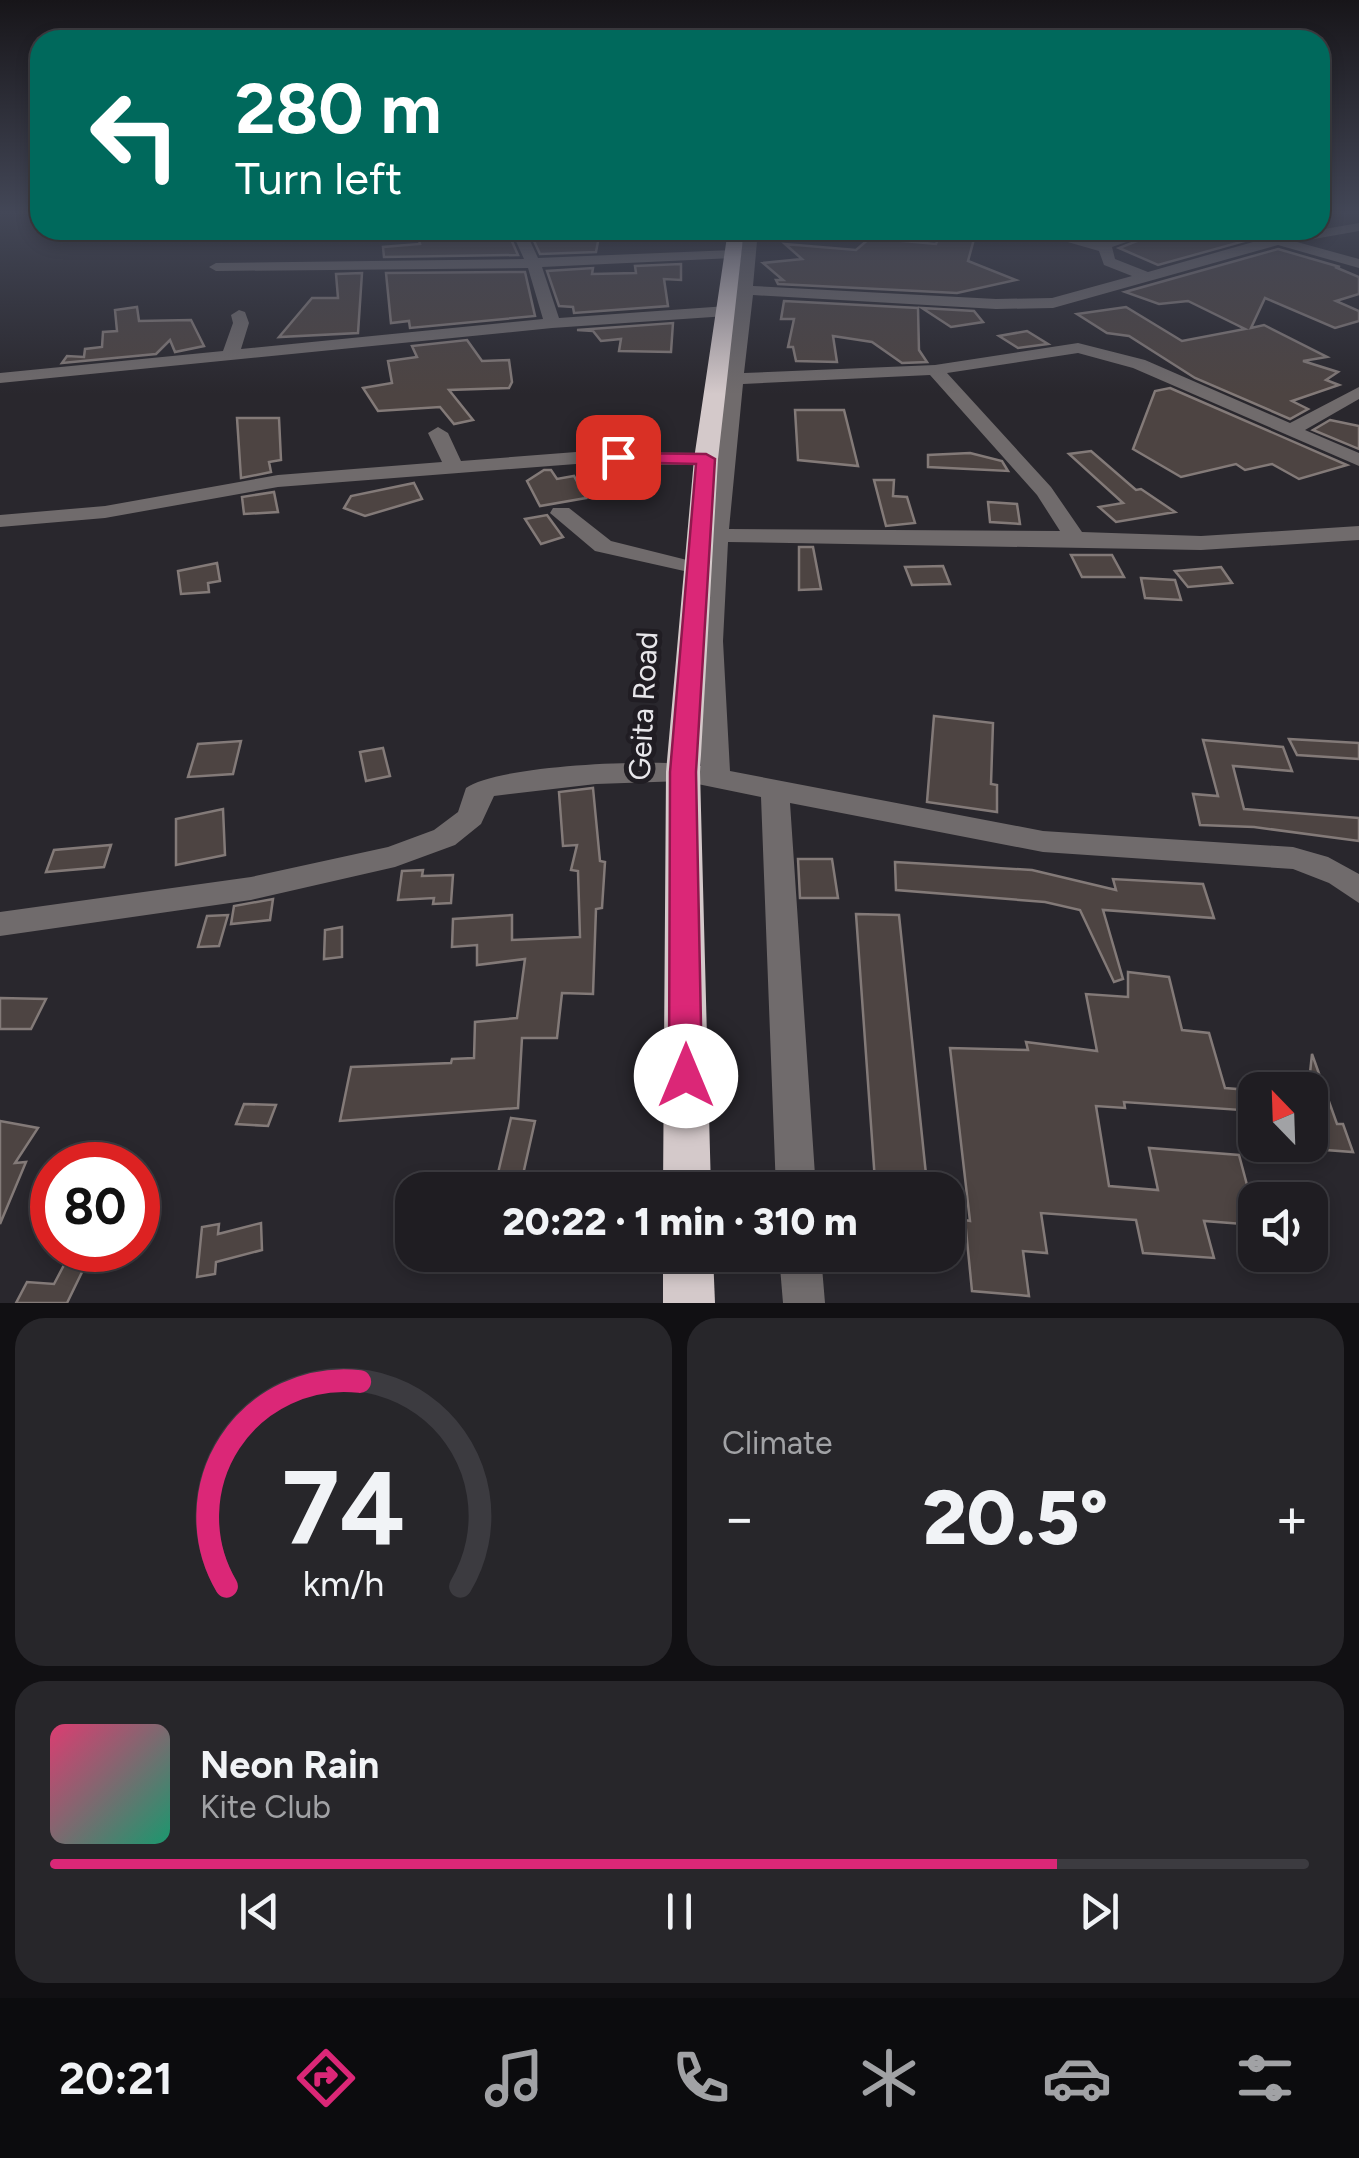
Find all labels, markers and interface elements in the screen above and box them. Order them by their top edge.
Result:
text: 280 m [235,66,441,151]
icon: left [70,70,200,200]
text: Turn left [235,151,402,205]
pin [576,415,661,500]
icon: arrive [591,430,646,485]
street label: Geita Road [621,631,665,781]
position arrow [634,1024,738,1128]
north arrow [1238,1072,1328,1162]
map controls [1238,1072,1328,1272]
speed limit sign: 80 [30,1142,160,1272]
button: sound [1238,1182,1328,1272]
text: 20:22 · 1 min · 310 m [502,1199,858,1245]
text: Climate [722,1424,833,1462]
text: 74 [282,1445,405,1570]
text: 20.5° [923,1473,1108,1563]
text: − [722,1485,756,1551]
text: + [1275,1485,1309,1551]
text: km/h [303,1562,384,1605]
text: Neon Rain [200,1742,379,1788]
text: Kite Club [200,1788,331,1826]
icon: previous [232,1884,287,1939]
icon: pause [652,1884,707,1939]
icon: next [1072,1884,1127,1939]
icon: directions [291,2043,361,2113]
icon: music [479,2043,549,2113]
icon: phone [666,2043,736,2113]
icon: climate [854,2043,924,2113]
icon: car [1042,2043,1112,2113]
icon: filters [1230,2043,1300,2113]
text: 20:21 [59,2051,173,2105]

